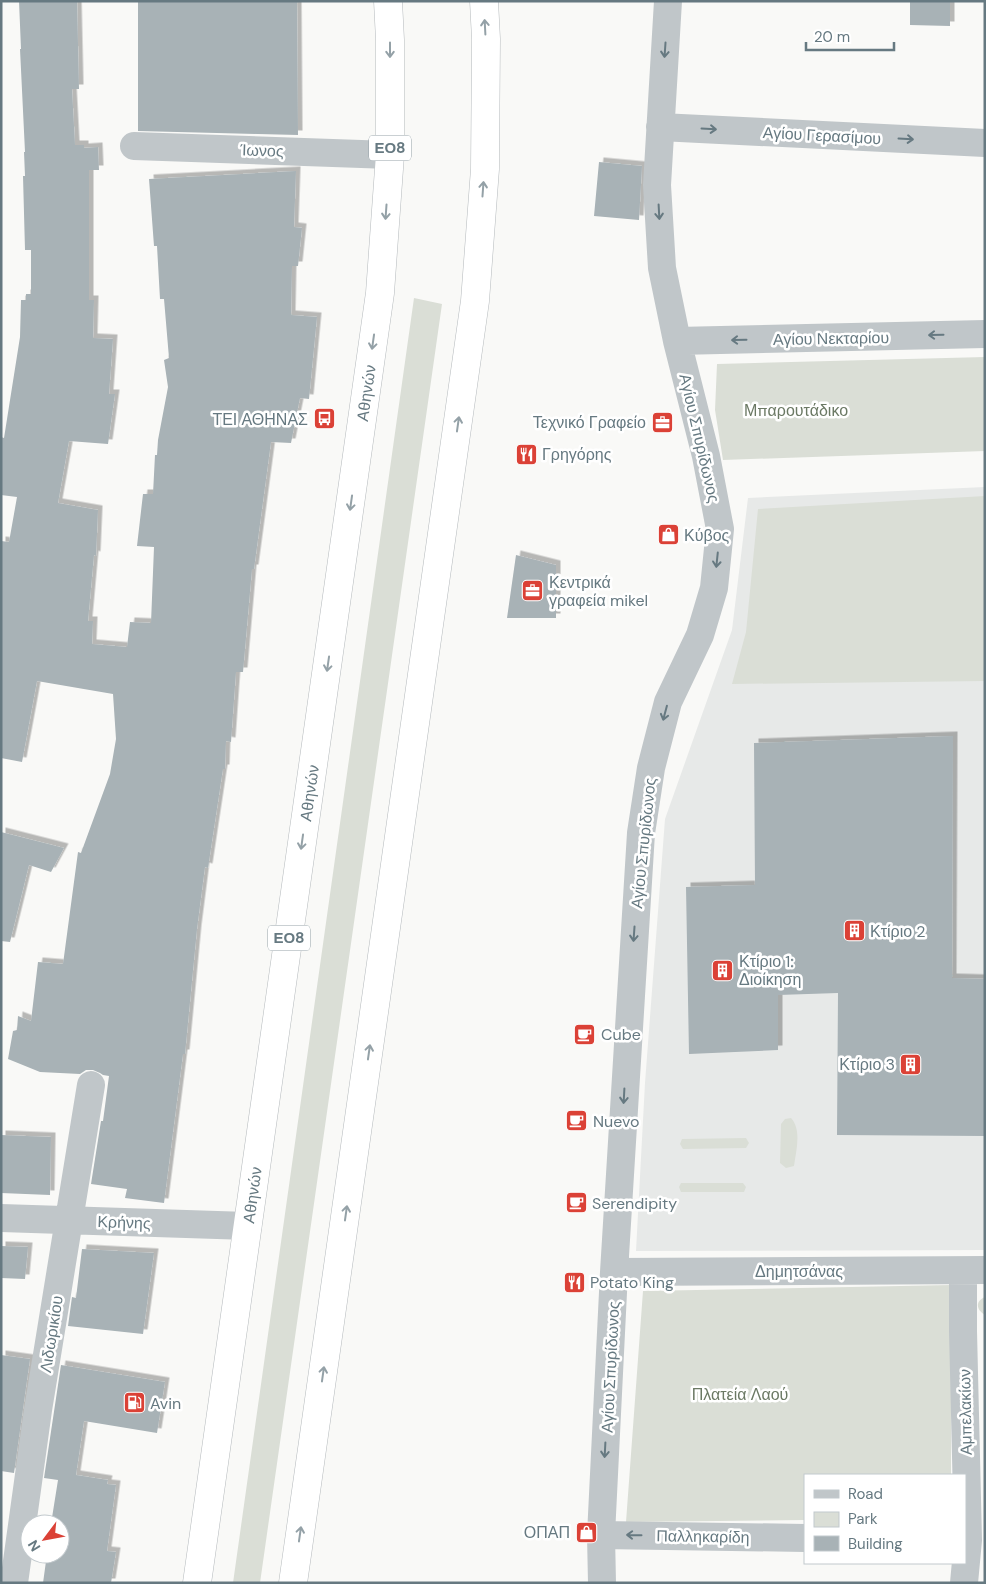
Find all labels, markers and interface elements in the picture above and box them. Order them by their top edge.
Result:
one-way arrow [480,19,490,36]
scale bar [806,20,894,52]
text: 20 m [814,27,850,47]
one-way arrow [385,42,395,58]
one-way arrow [661,42,670,58]
street label: Αγίου Γερασίμου [762,122,882,149]
one-way arrow [700,125,716,134]
one-way arrow [898,134,914,143]
road number: ΕΟ8 [369,136,411,160]
street label: Ίωνος [239,139,284,162]
one-way arrow [478,182,488,198]
one-way arrow [381,204,391,220]
one-way arrow [654,204,663,220]
street label: Αγίου Νεκταρίου [773,327,889,350]
one-way arrow [928,330,944,340]
one-way arrow [368,333,378,349]
one-way arrow [731,335,747,344]
street label: Αθηνών [352,363,381,423]
street label: Αγίου Σπυρίδωνος [674,372,725,505]
park label: Μπαρουτάδικο [744,400,848,421]
bus stop icon: ΤΕΙ ΑΘΗΝΑΣ [312,407,336,431]
place label: ΤΕΙ ΑΘΗΝΑΣ [212,409,308,430]
office icon: Τεχνικό Γραφείο [650,410,674,434]
place label: Τεχνικό Γραφείο [533,412,646,433]
one-way arrow [453,416,463,432]
restaurant icon: Γρηγόρης [514,442,538,466]
place label: Γρηγόρης [542,444,612,465]
one-way arrow [345,494,355,510]
shop icon: Κύβος [656,523,680,547]
place label: Κύβος [684,525,730,546]
one-way arrow [712,552,722,568]
place label: Κεντρικά γραφεία mikel [549,572,648,611]
office icon: Κεντρικά γραφεία mikel [521,579,545,603]
one-way arrow [323,655,333,671]
one-way arrow [660,705,670,721]
street label: Αθηνών [295,763,324,823]
street label: Αγίου Σπυρίδωνος [626,776,661,910]
one-way arrow [297,833,307,849]
building icon: Κτίριο 2 [842,919,866,943]
place label: Κτίριο 2 [870,921,926,942]
road number: ΕΟ8 [268,926,310,950]
one-way arrow [630,926,639,942]
place label: Κτίριο 1: Διοίκηση [739,951,801,990]
building icon: Κτίριο 1: Διοίκηση [711,958,735,982]
cafe icon: Cube [573,1022,597,1046]
place label: Cube [601,1024,641,1045]
one-way arrow [364,1044,374,1060]
building icon: Κτίριο 3 [899,1052,923,1076]
place label: Κτίριο 3 [839,1054,895,1075]
one-way arrow [620,1088,629,1104]
cafe icon: Nuevo [565,1109,589,1133]
place label: Nuevo [593,1111,640,1132]
street label: Αθηνών [238,1165,267,1225]
cafe icon: Serendipity [564,1191,588,1215]
place label: Serendipity [592,1193,677,1214]
one-way arrow [341,1205,351,1221]
street label: Κρήνης [97,1211,151,1234]
street label: Δημητσάνας [755,1261,843,1282]
restaurant icon: Potato King [562,1270,586,1294]
place label: Potato King [590,1272,674,1293]
street label: Λιδωρικίου [35,1294,68,1374]
street label: Αγίου Σπυρίδωνος [597,1301,624,1433]
one-way arrow [318,1366,328,1382]
street label: Αμπελακίων [954,1369,977,1455]
park label: Πλατεία Λαού [692,1384,788,1405]
fuel station icon: Avin [122,1391,146,1415]
place label: Avin [150,1393,181,1414]
one-way arrow [601,1442,610,1458]
legend [804,1474,966,1564]
text: Road [848,1484,883,1504]
text: Park [848,1509,878,1529]
north arrow [20,1514,70,1564]
shop icon: ΟΠΑΠ [574,1520,598,1544]
place label: ΟΠΑΠ [524,1522,570,1543]
street label: Παλληκαρίδη [656,1525,750,1548]
one-way arrow [296,1527,306,1543]
one-way arrow [626,1531,642,1540]
text: Building [848,1534,903,1554]
text: N [24,1537,44,1555]

